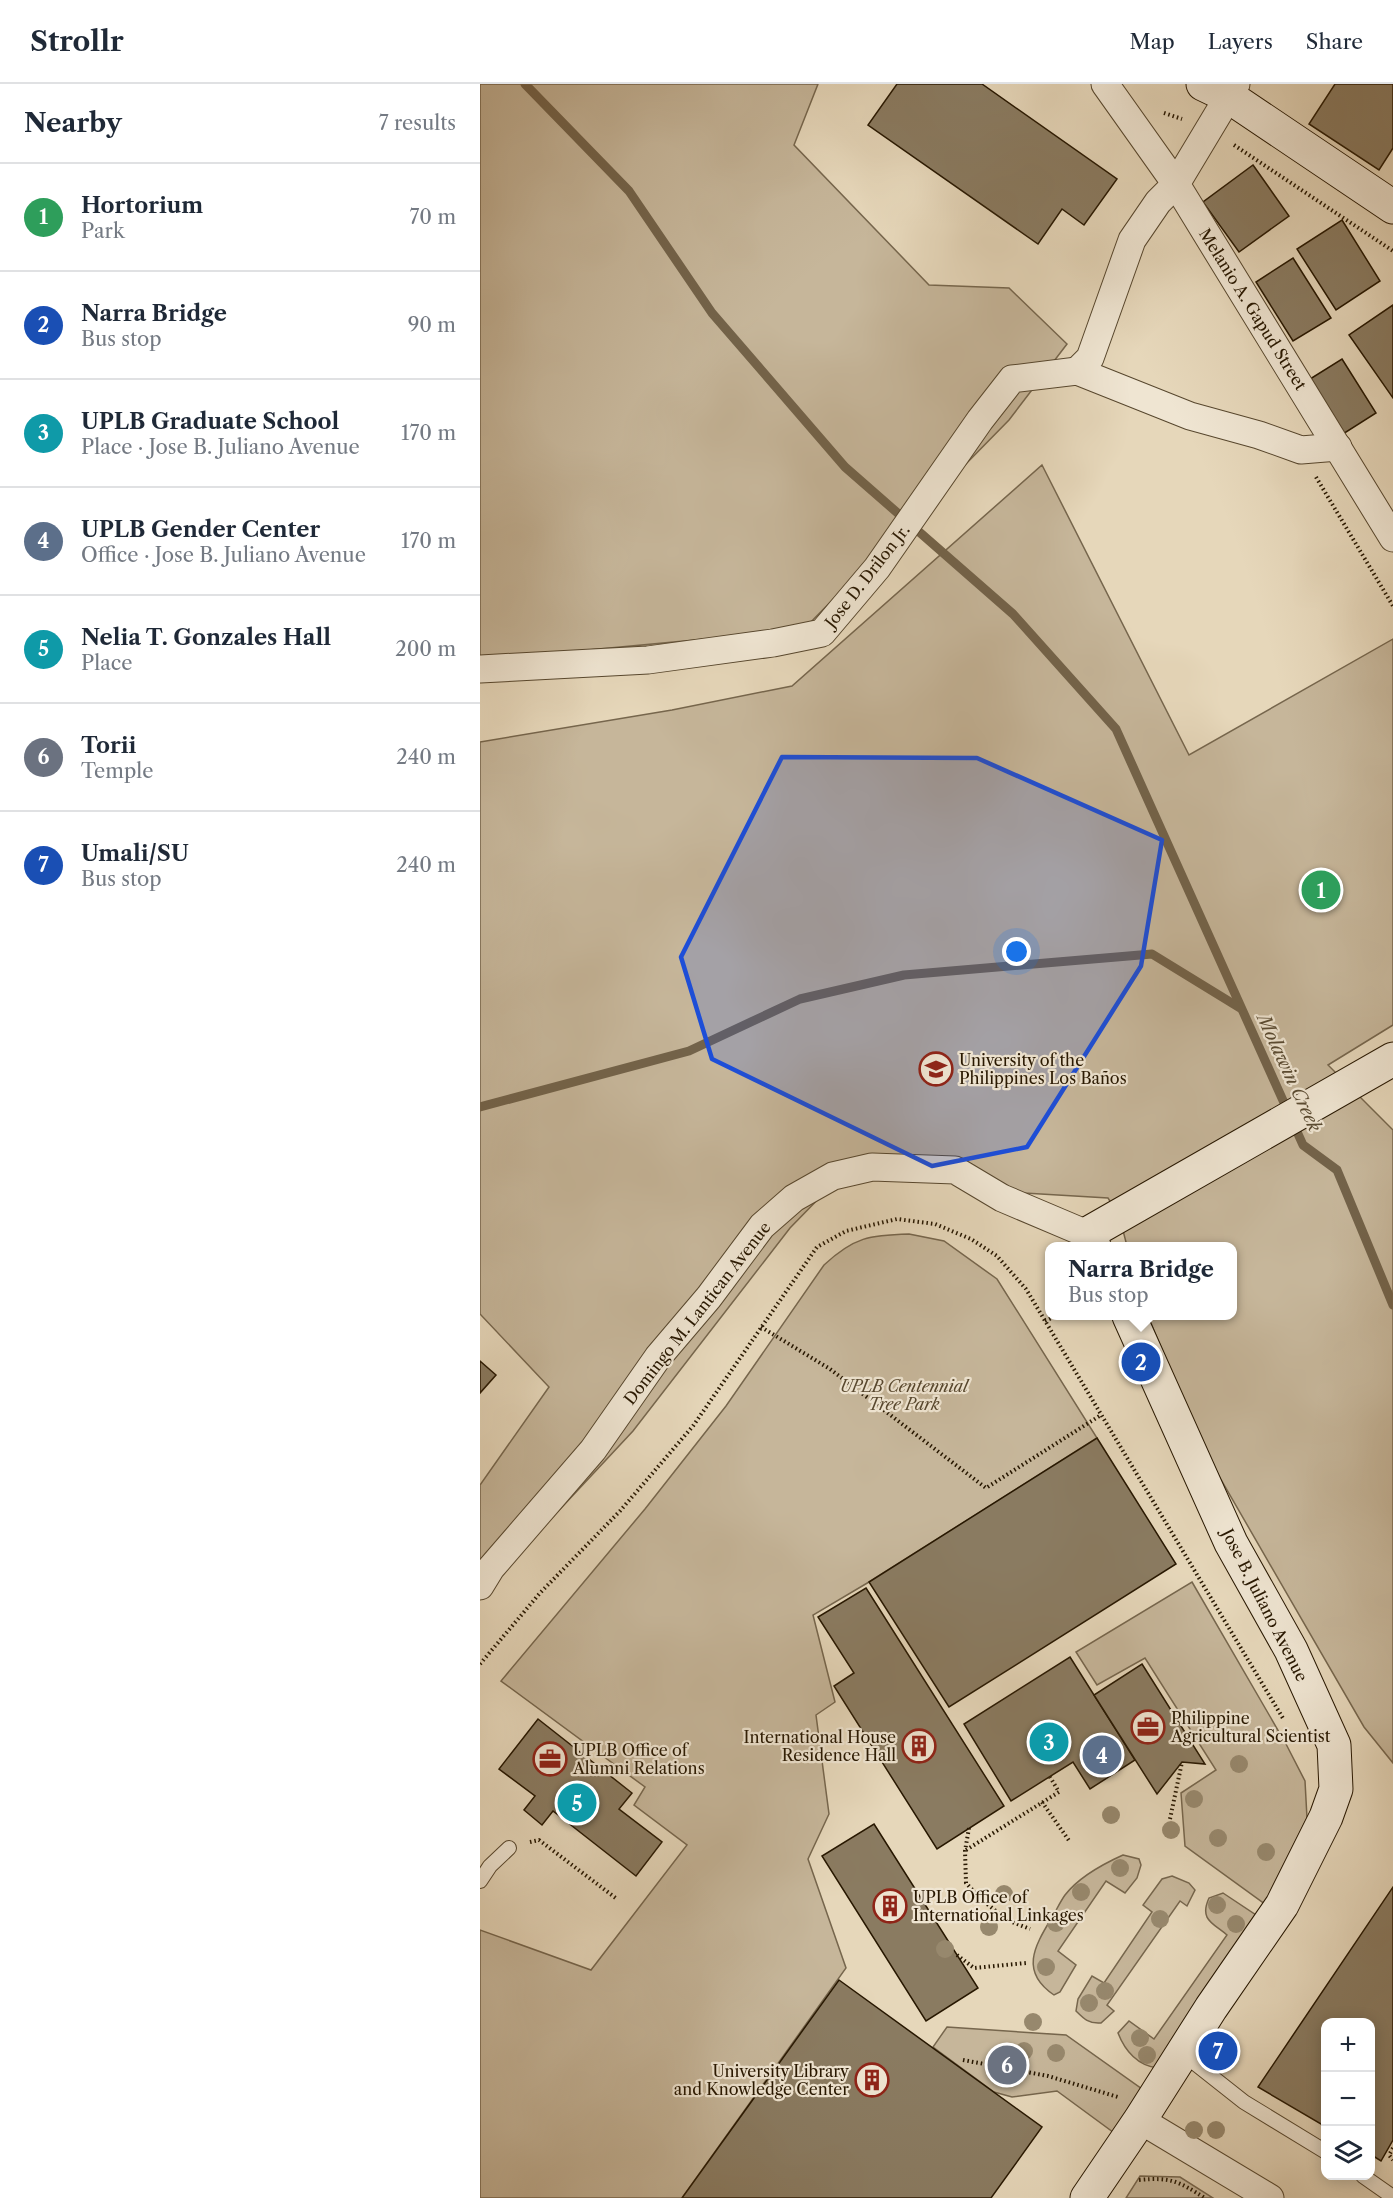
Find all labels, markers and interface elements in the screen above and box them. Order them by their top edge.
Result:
text: Strollr [30,24,124,58]
text: Map [1130,29,1175,54]
text: Layers [1208,29,1273,54]
text: Share [1306,29,1363,54]
text: Nearby [24,107,122,139]
text: 7 results [379,111,456,135]
text: Hortorium [81,192,203,219]
text: 1 [39,205,48,229]
text: 70 m [410,205,456,229]
text: Park [81,219,124,243]
street label: Melanio A. Gapud Street [1195,224,1311,394]
text: Narra Bridge [81,300,227,327]
text: 2 [38,313,49,337]
text: 90 m [408,313,456,337]
text: Bus stop [81,327,162,351]
text: UPLB Graduate School [81,408,339,435]
text: 3 [38,421,49,445]
text: 170 m [401,421,456,445]
text: Place · Jose B. Juliano Avenue [81,435,360,459]
text: UPLB Gender Center [81,516,320,543]
street label: Jose D. Drilon Jr. [818,520,914,634]
text: 4 [38,529,49,553]
text: 170 m [401,529,456,553]
text: Office · Jose B. Juliano Avenue [81,543,366,567]
text: Nelia T. Gonzales Hall [81,624,331,651]
text: 5 [38,637,49,661]
text: 200 m [395,637,456,661]
text: Place [81,651,132,675]
text: Torii [81,732,136,759]
text: 6 [38,745,49,769]
text: 240 m [396,745,456,769]
text: Temple [81,759,153,783]
text: Umali/SU [81,840,189,867]
text: 7 [38,853,49,877]
text: 240 m [396,853,456,877]
text: Bus stop [81,867,162,891]
pin: 1 [1302,868,1340,912]
your location [1002,937,1031,966]
water label: Molawin Creek [1251,1009,1326,1136]
place label: University of the Philippines Los Baños [959,1050,1127,1088]
school or university icon: University of the Philippines Los Baños [918,1051,954,1087]
street label: Domingo M. Lantican Avenue [619,1218,775,1408]
popup [1045,1242,1237,1320]
text: Narra Bridge [1068,1256,1214,1283]
text: Bus stop [1068,1283,1149,1307]
pin: 2 [1122,1340,1160,1384]
park label: UPLB Centennial Tree Park [840,1376,970,1414]
street label: Jose B. Juliano Avenue [1216,1523,1312,1685]
place label: Philippine Agricultural Scientist [1170,1708,1331,1746]
office icon: Philippine Agricultural Scientist [1130,1709,1166,1745]
pin: 3 [1030,1720,1068,1764]
place label: International House Residence Hall [743,1727,896,1765]
building icon: International House Residence Hall [901,1728,937,1764]
pin: 4 [1082,1732,1122,1778]
place label: UPLB Office of Alumni Relations [572,1740,705,1778]
office icon: UPLB Office of Alumni Relations [532,1741,568,1777]
pin: 5 [558,1780,596,1826]
place label: UPLB Office of International Linkages [913,1887,1084,1925]
building icon: UPLB Office of International Linkages [872,1888,908,1924]
map controls [1321,2018,1375,2180]
button: + [1321,2018,1375,2072]
pin: 7 [1198,2028,1238,2074]
pin: 6 [988,2042,1026,2088]
place label: University Library and Knowledge Center [674,2061,850,2099]
building icon: University Library and Knowledge Center [854,2062,890,2098]
button: − [1321,2072,1375,2126]
button: layers [1321,2126,1375,2180]

